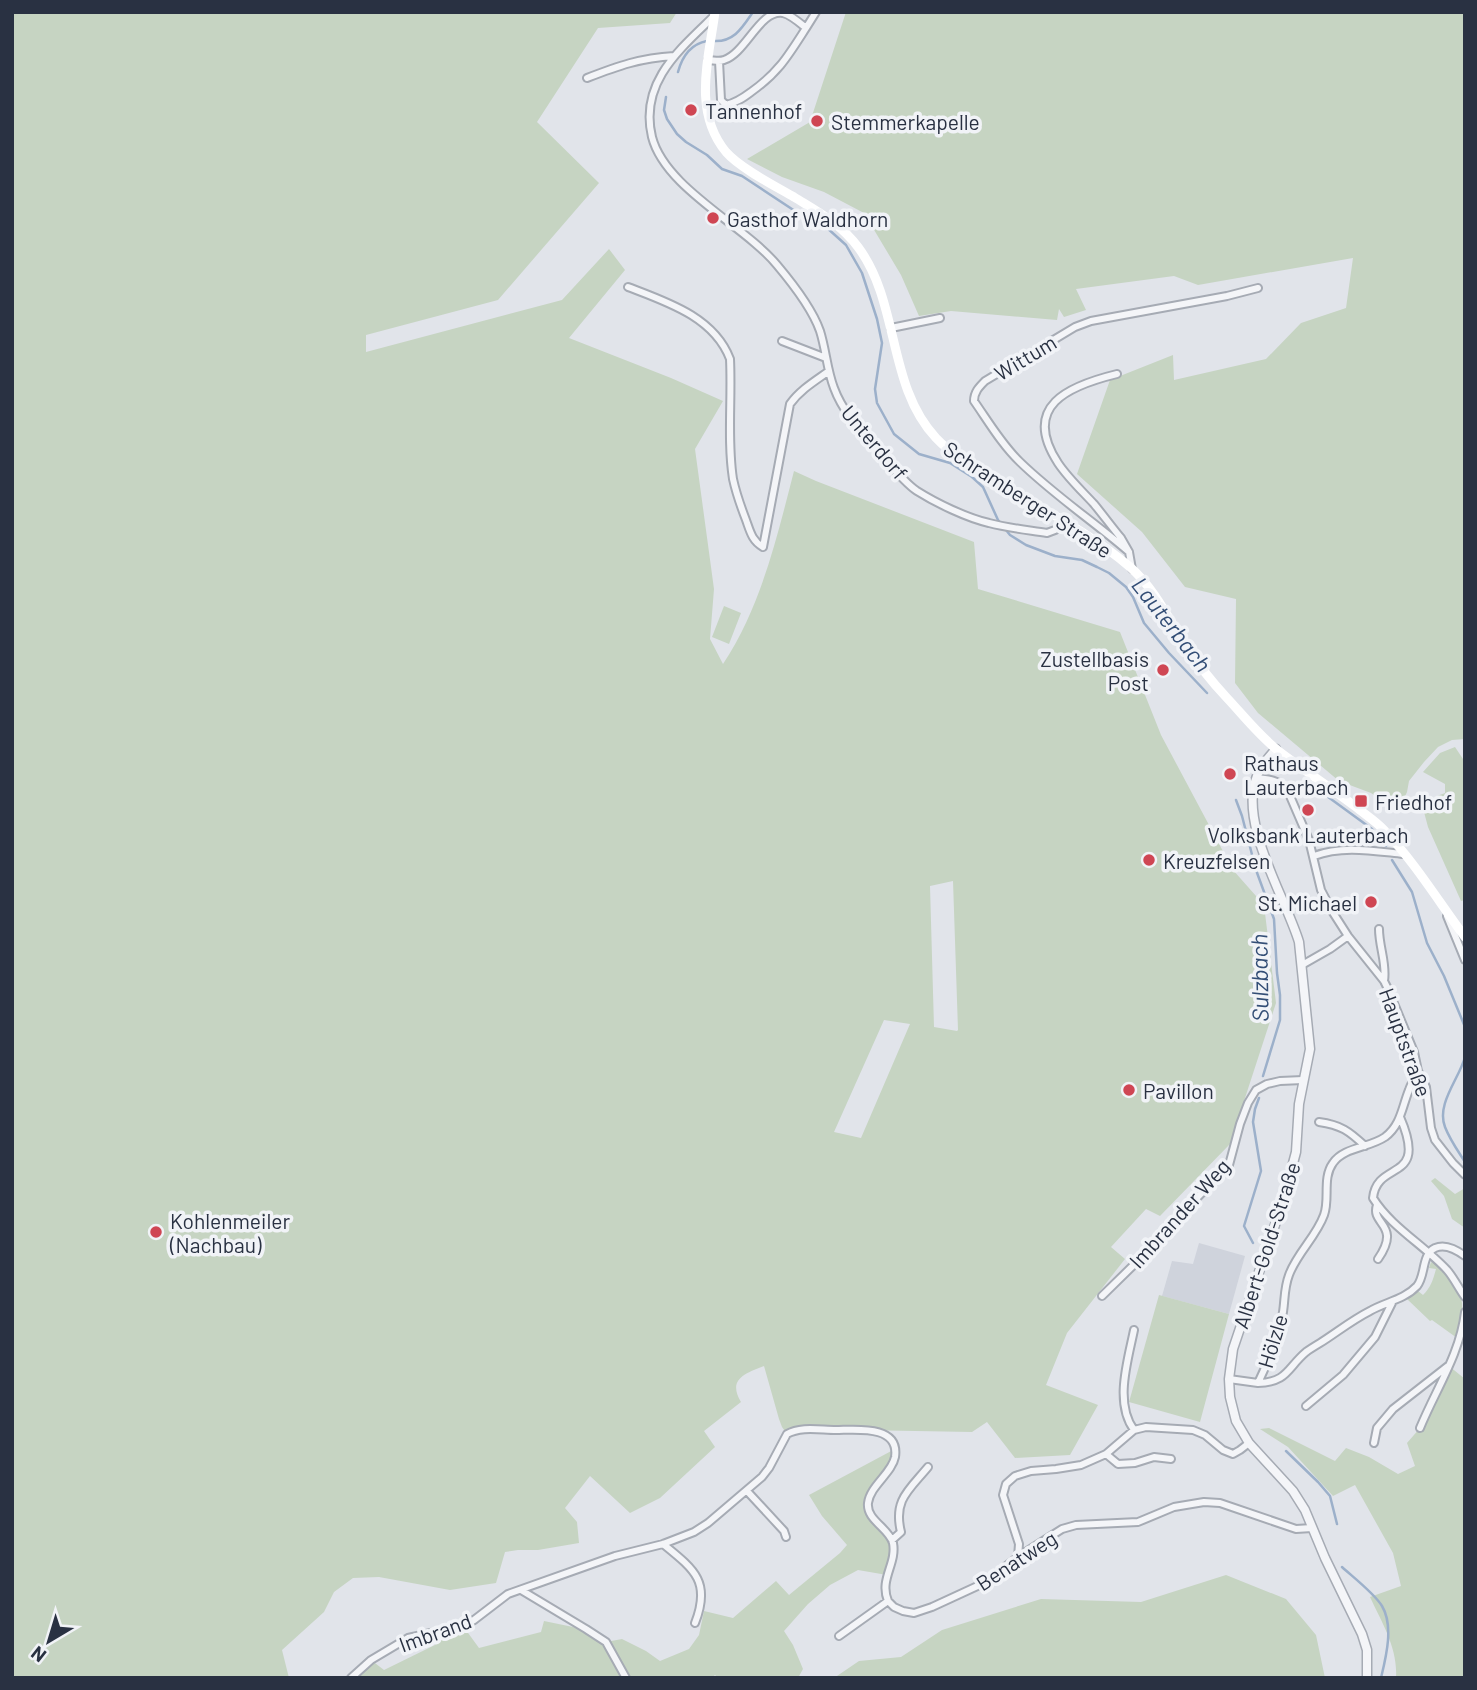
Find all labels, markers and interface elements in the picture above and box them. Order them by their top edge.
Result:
place label: Tannenhof [705,98,802,123]
marker: Tannenhof [683,102,699,118]
place label: Stemmerkapelle [831,109,980,134]
marker: Stemmerkapelle [809,113,825,129]
place label: Gasthof Waldhorn [727,206,888,231]
marker: Gasthof Waldhorn [705,210,721,226]
street label: Wittum [990,329,1060,385]
street label: Unterdorf [837,400,913,484]
street label: Schramberger Straße [939,435,1117,563]
water label: Lauterbach [1126,571,1218,677]
place label: Zustellbasis Post [1040,646,1149,695]
marker: Zustellbasis Post [1155,662,1171,678]
place label: Rathaus Lauterbach [1244,750,1349,799]
marker: Rathaus Lauterbach [1222,766,1238,782]
place label: Friedhof [1375,789,1452,814]
marker: Friedhof [1353,793,1369,809]
marker: Volksbank Lauterbach [1300,802,1316,818]
place label: Volksbank Lauterbach [1208,822,1408,847]
place label: Kreuzfelsen [1163,848,1270,873]
marker: Kreuzfelsen [1141,852,1157,868]
place label: St. Michael [1258,890,1357,915]
marker: St. Michael [1363,894,1379,910]
water label: Sulzbach [1244,934,1274,1022]
street label: Hauptstraße [1375,984,1437,1100]
place label: Pavillon [1143,1078,1214,1103]
marker: Pavillon [1121,1082,1137,1098]
street label: Imbrander Weg [1124,1153,1234,1273]
street label: Albert-Gold-Straße [1227,1159,1305,1331]
place label: Kohlenmeiler (Nachbau) [169,1208,290,1257]
marker: Kohlenmeiler (Nachbau) [148,1224,164,1240]
street label: Hölzle [1252,1311,1292,1371]
street label: Benatweg [971,1525,1061,1595]
north arrow [14,1606,84,1676]
street label: Imbrand [395,1607,475,1657]
text: N [26,1642,50,1668]

